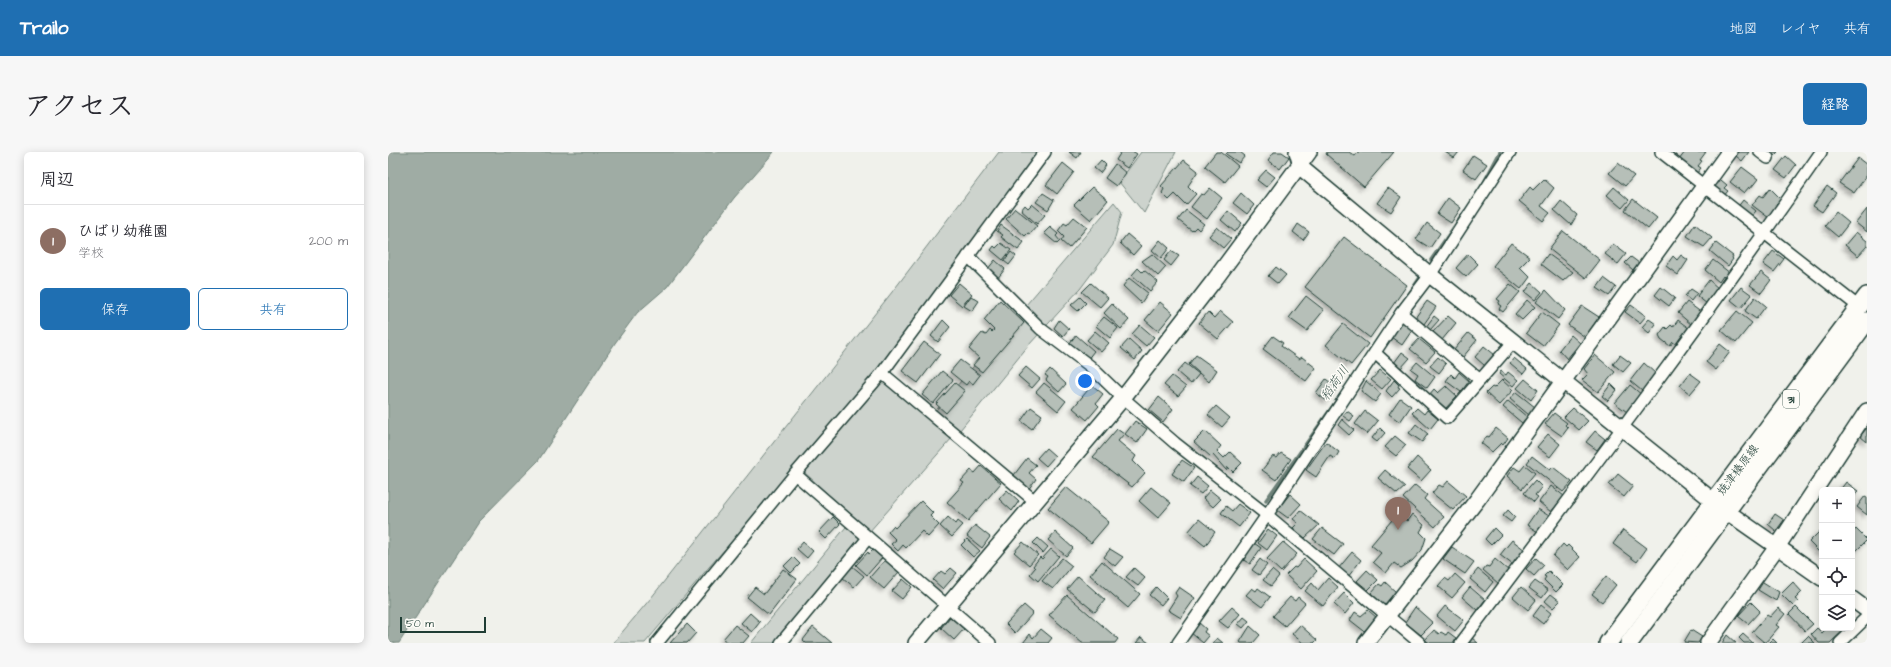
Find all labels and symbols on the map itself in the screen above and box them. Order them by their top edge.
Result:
water label: 稻荷川 [1316,362,1354,404]
your location [1075,371,1095,391]
road number: 31 [1783,390,1799,408]
street label: 焼津榛原線 [1713,441,1763,499]
pin: 1 [1385,497,1411,530]
scale bar [400,615,486,634]

